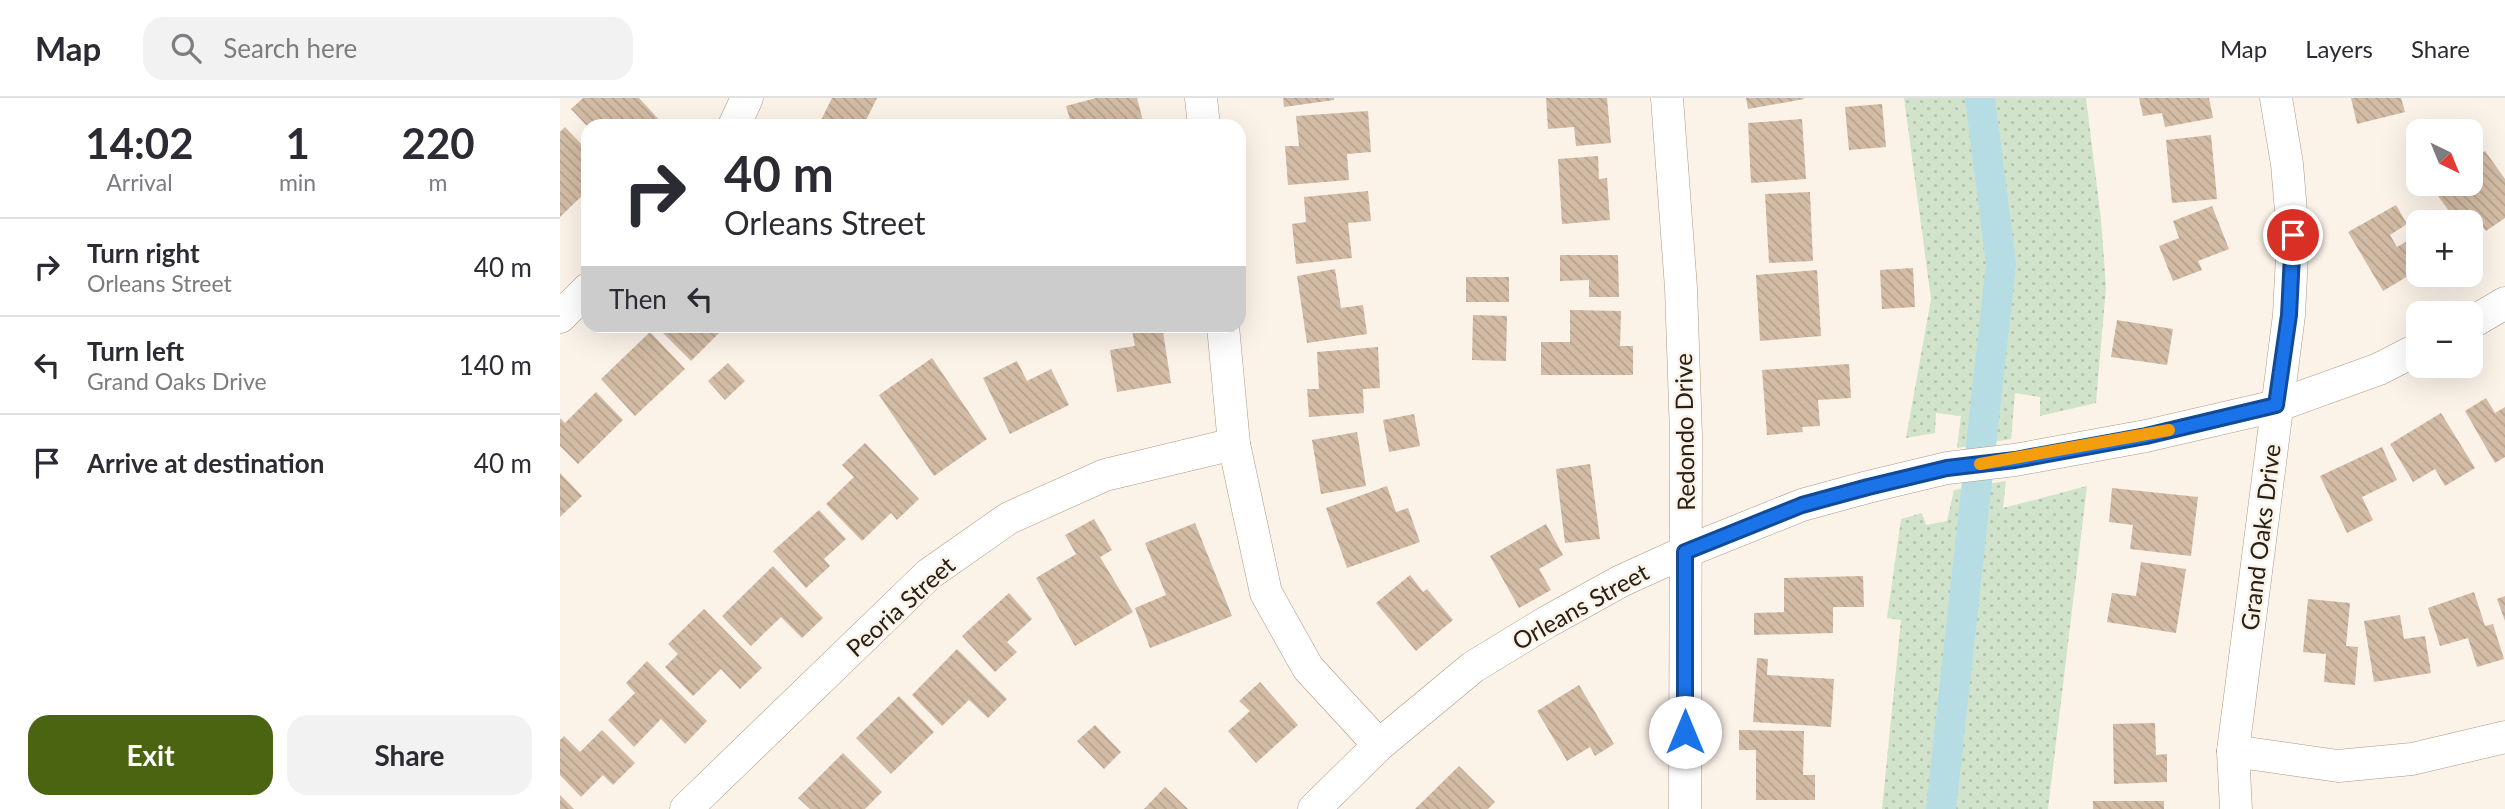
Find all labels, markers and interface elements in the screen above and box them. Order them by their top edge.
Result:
search box [143,17,633,80]
text: Map [35,28,101,68]
icon: search [167,29,205,67]
text: Search here [223,32,357,64]
text: Map [2220,34,2267,63]
text: Layers [2305,34,2373,63]
text: Share [2411,34,2470,63]
text: 14:02 [85,118,194,168]
text: 1 [285,118,310,168]
text: 220 [402,118,475,168]
north arrow [2406,119,2483,196]
map controls [2406,119,2483,378]
text: 40 m [724,144,834,202]
icon: right [609,147,700,238]
text: Arrival [106,168,173,196]
text: min [279,168,316,196]
text: m [429,168,448,196]
text: Orleans Street [724,203,925,242]
pin [2263,205,2323,265]
button: + [2406,210,2483,287]
icon: arrive [2274,216,2312,254]
text: Turn right [87,237,200,269]
icon: right [28,248,66,286]
text: 40 m [474,251,532,283]
text: Orleans Street [87,269,232,297]
icon: left [681,280,719,318]
text: Then [609,283,667,315]
button: − [2406,301,2483,378]
text: Turn left [87,335,184,367]
icon: left [28,346,66,384]
text: 140 m [459,349,532,381]
street label: Redondo Drive [1668,353,1700,511]
text: Grand Oaks Drive [87,367,267,395]
street label: Grand Oaks Drive [2234,442,2286,632]
icon: arrive [28,444,66,482]
text: Arrive at destination [87,447,324,479]
text: 40 m [474,447,532,479]
street label: Peoria Street [840,550,960,662]
street label: Orleans Street [1507,557,1653,655]
position arrow [1648,695,1722,769]
button: Exit [28,715,273,795]
button: Share [287,715,532,795]

